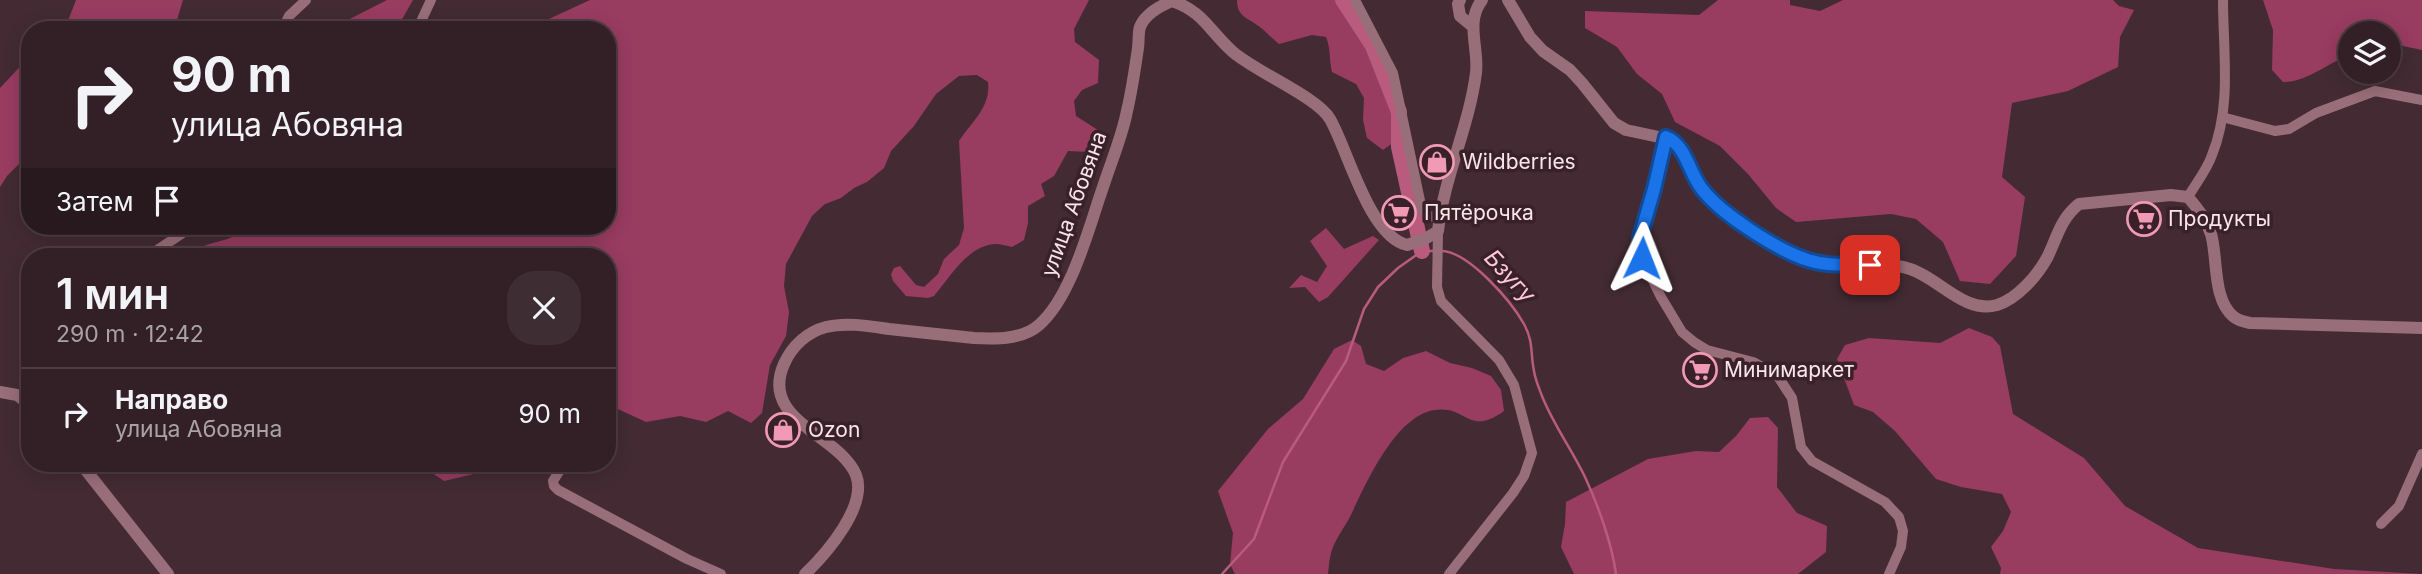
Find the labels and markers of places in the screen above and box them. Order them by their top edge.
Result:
shop icon: Wildberries [1418,143,1456,181]
place label: Wildberries [1462,149,1576,174]
supermarket icon: Пятёрочка [1380,194,1418,232]
place label: Пятёрочка [1424,200,1534,225]
supermarket icon: Продукты [2125,200,2163,238]
place label: Продукты [2168,206,2271,231]
pin [1840,235,1900,295]
supermarket icon: Минимаркет [1681,351,1719,389]
place label: Минимаркет [1724,357,1854,382]
shop icon: Ozon [764,411,802,449]
place label: Ozon [808,417,860,442]

